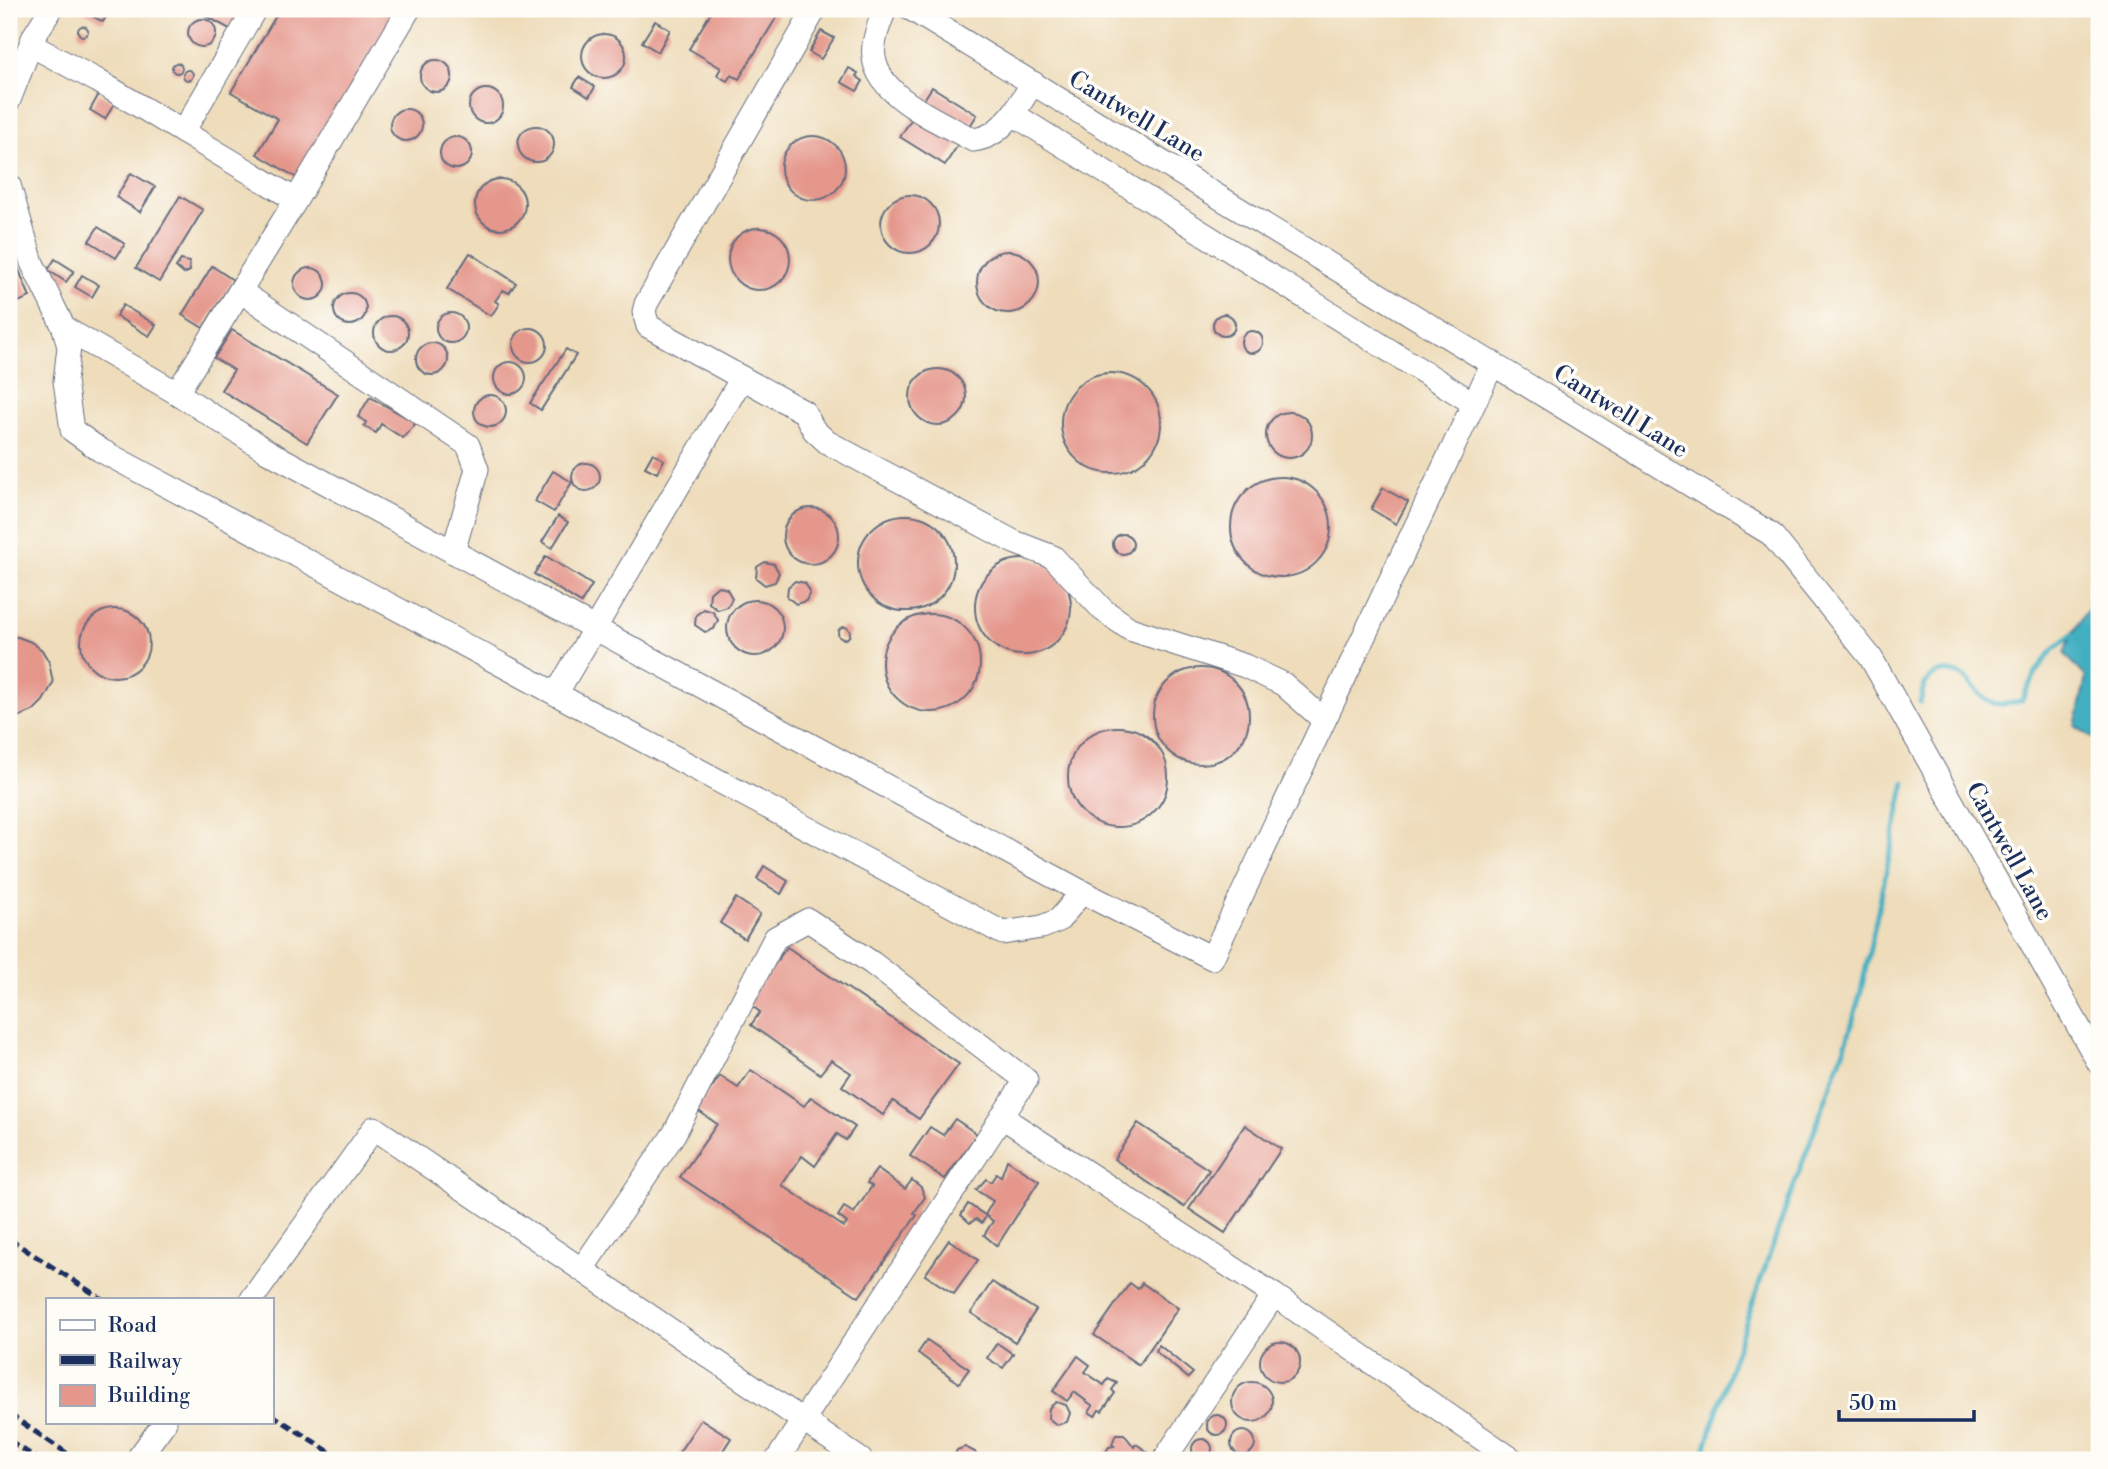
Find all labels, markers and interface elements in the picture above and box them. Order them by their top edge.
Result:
street label: Cantwell Lane [1063,64,1210,169]
street label: Cantwell Lane [1547,358,1694,465]
street label: Cantwell Lane [1959,777,2059,926]
legend [46,1298,273,1424]
text: Road [108,1313,157,1339]
text: Railway [108,1349,183,1375]
scale bar [1839,1378,1973,1422]
text: Building [107,1383,190,1409]
text: 50 m [1849,1391,1897,1417]

